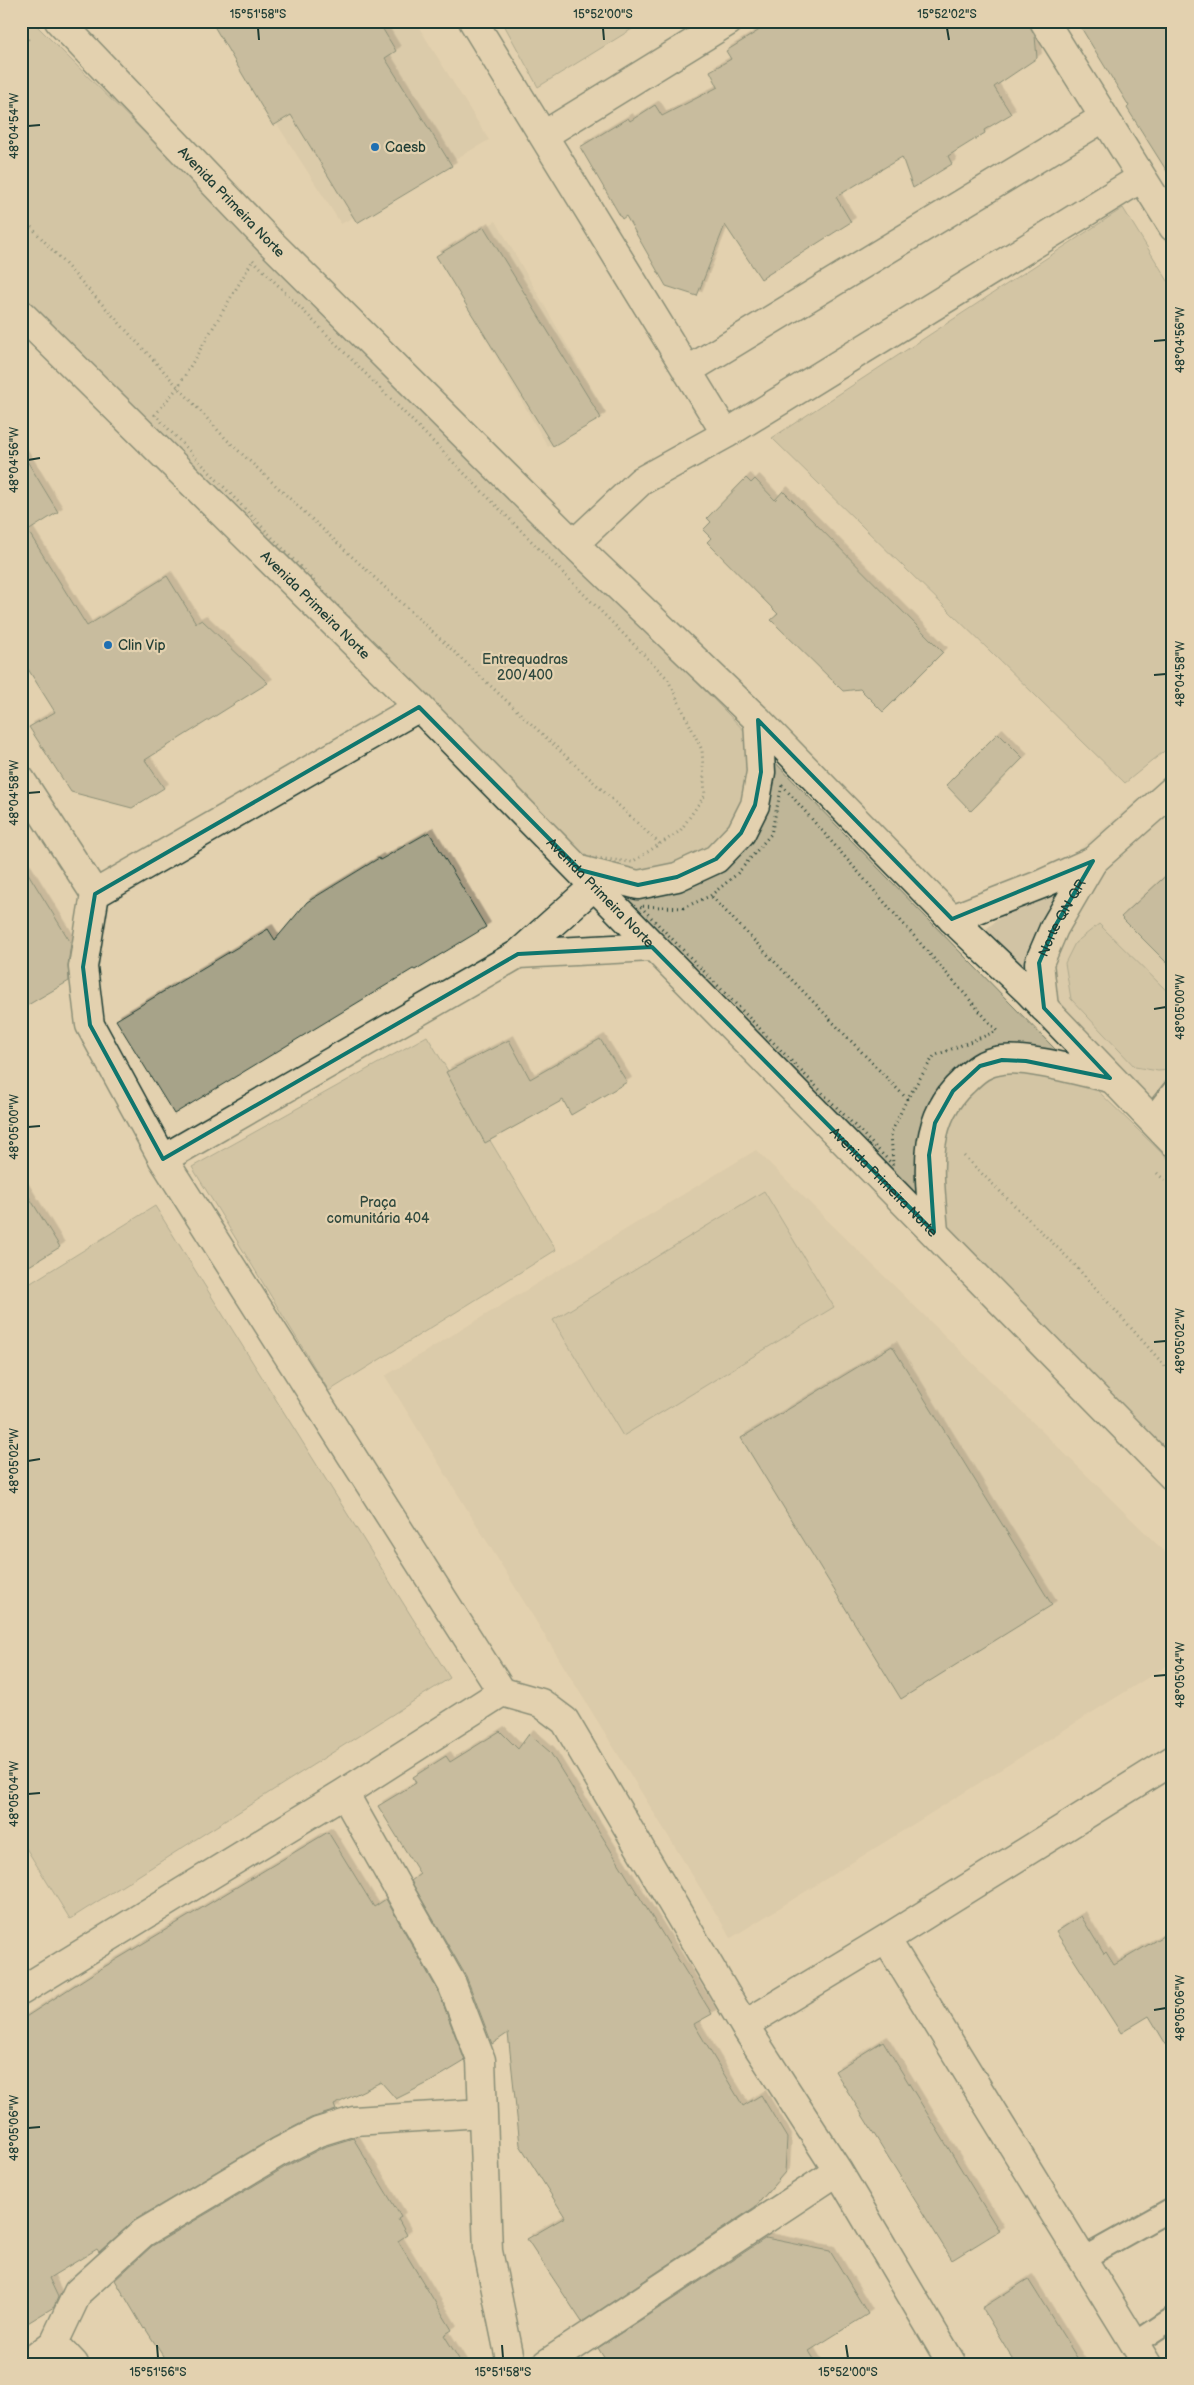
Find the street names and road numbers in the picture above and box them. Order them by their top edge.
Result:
street label: Avenida Primeira Norte [175,143,289,261]
street label: Avenida Primeira Norte [257,547,374,662]
street label: Avenida Primeira Norte [543,834,658,951]
street label: Norte QN QR [1034,876,1089,959]
street label: Avenida Primeira Norte [827,1124,941,1240]

